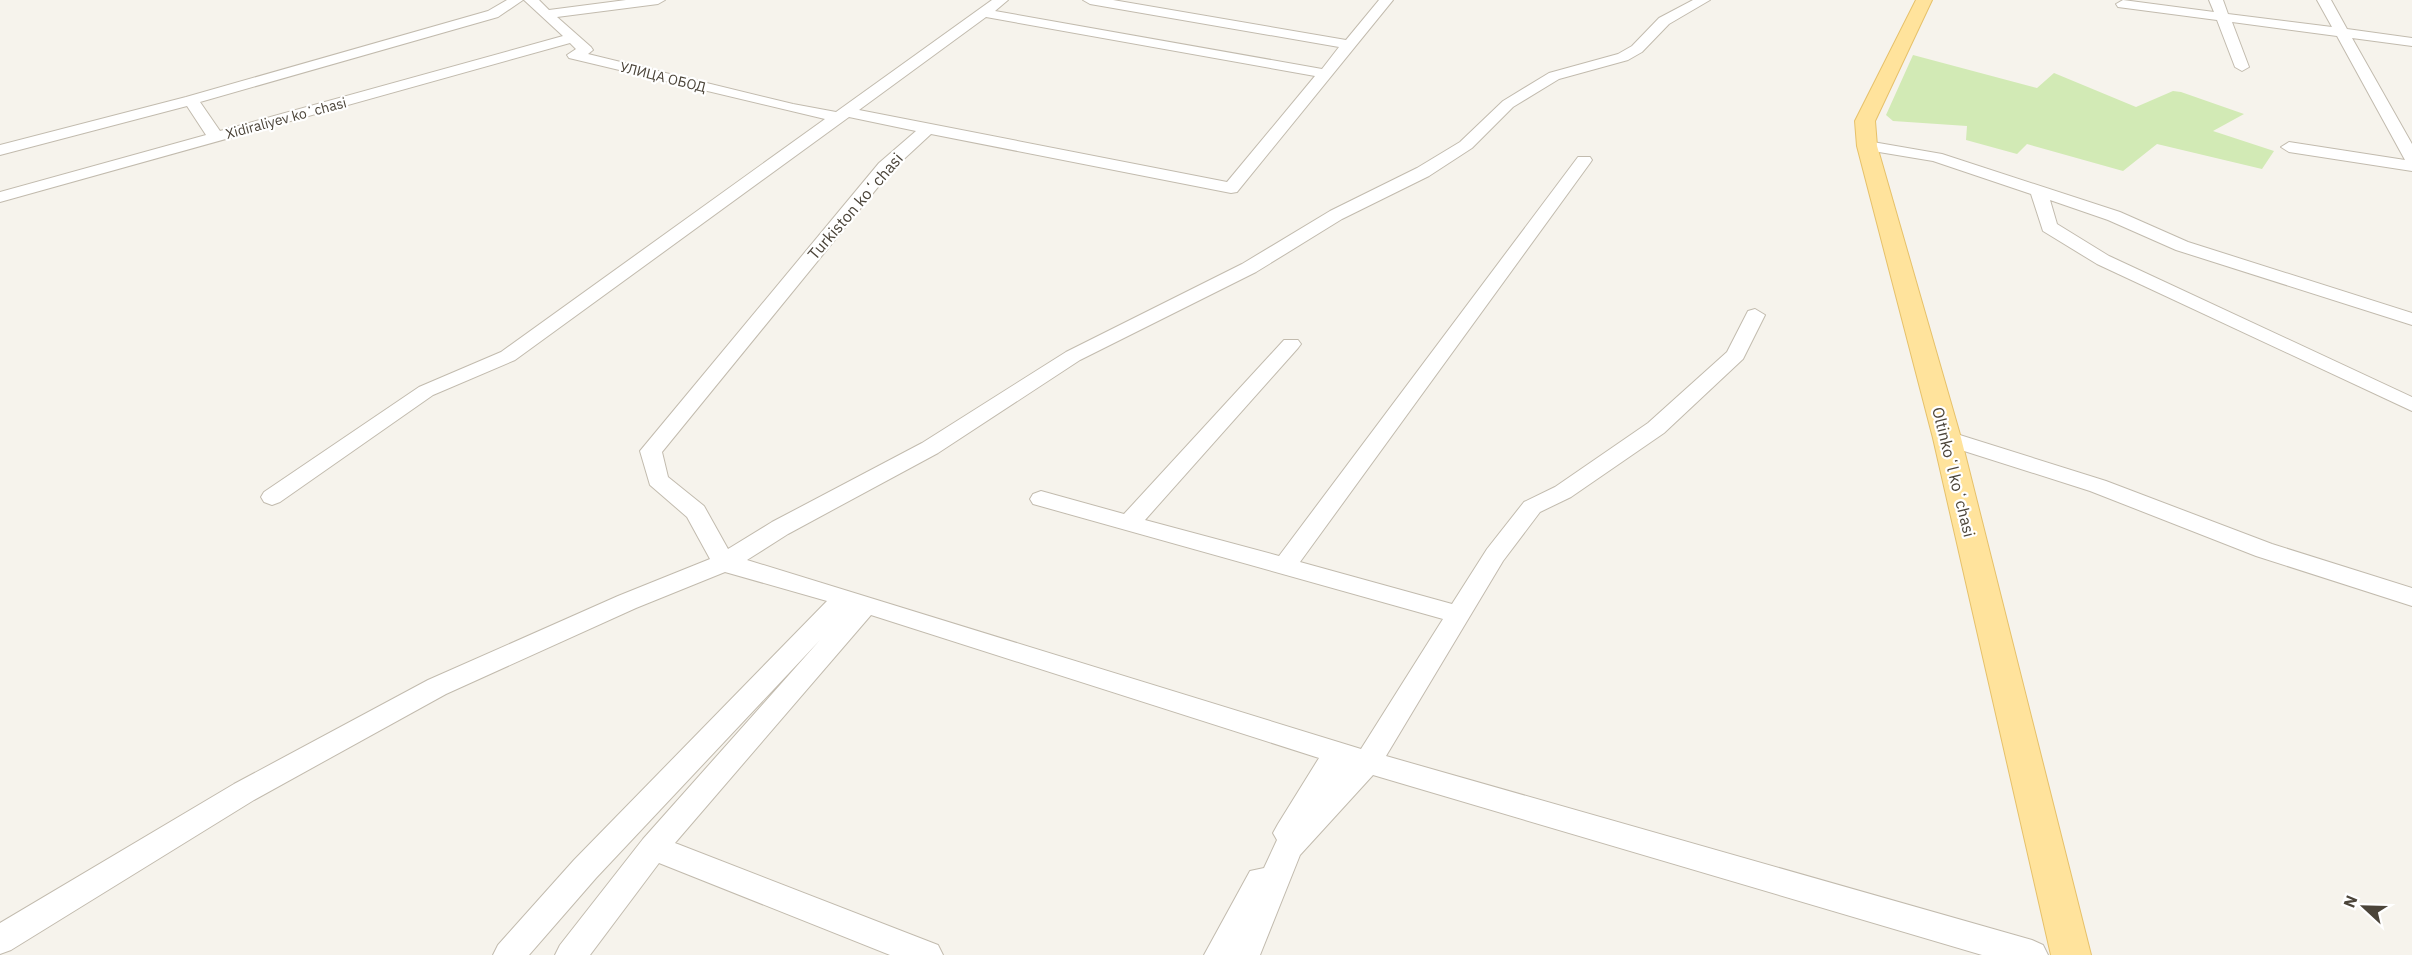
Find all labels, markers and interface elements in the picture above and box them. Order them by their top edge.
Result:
street label: УЛИЦА ОБОД [618,58,708,96]
street label: Xidiraliyev koʻchasi [224,93,348,143]
street label: Turkiston koʻchasi [803,148,907,264]
street label: Oltinkoʻl koʻchasi [1928,405,1980,539]
north arrow [2334,877,2394,937]
text: N [2339,892,2362,911]

